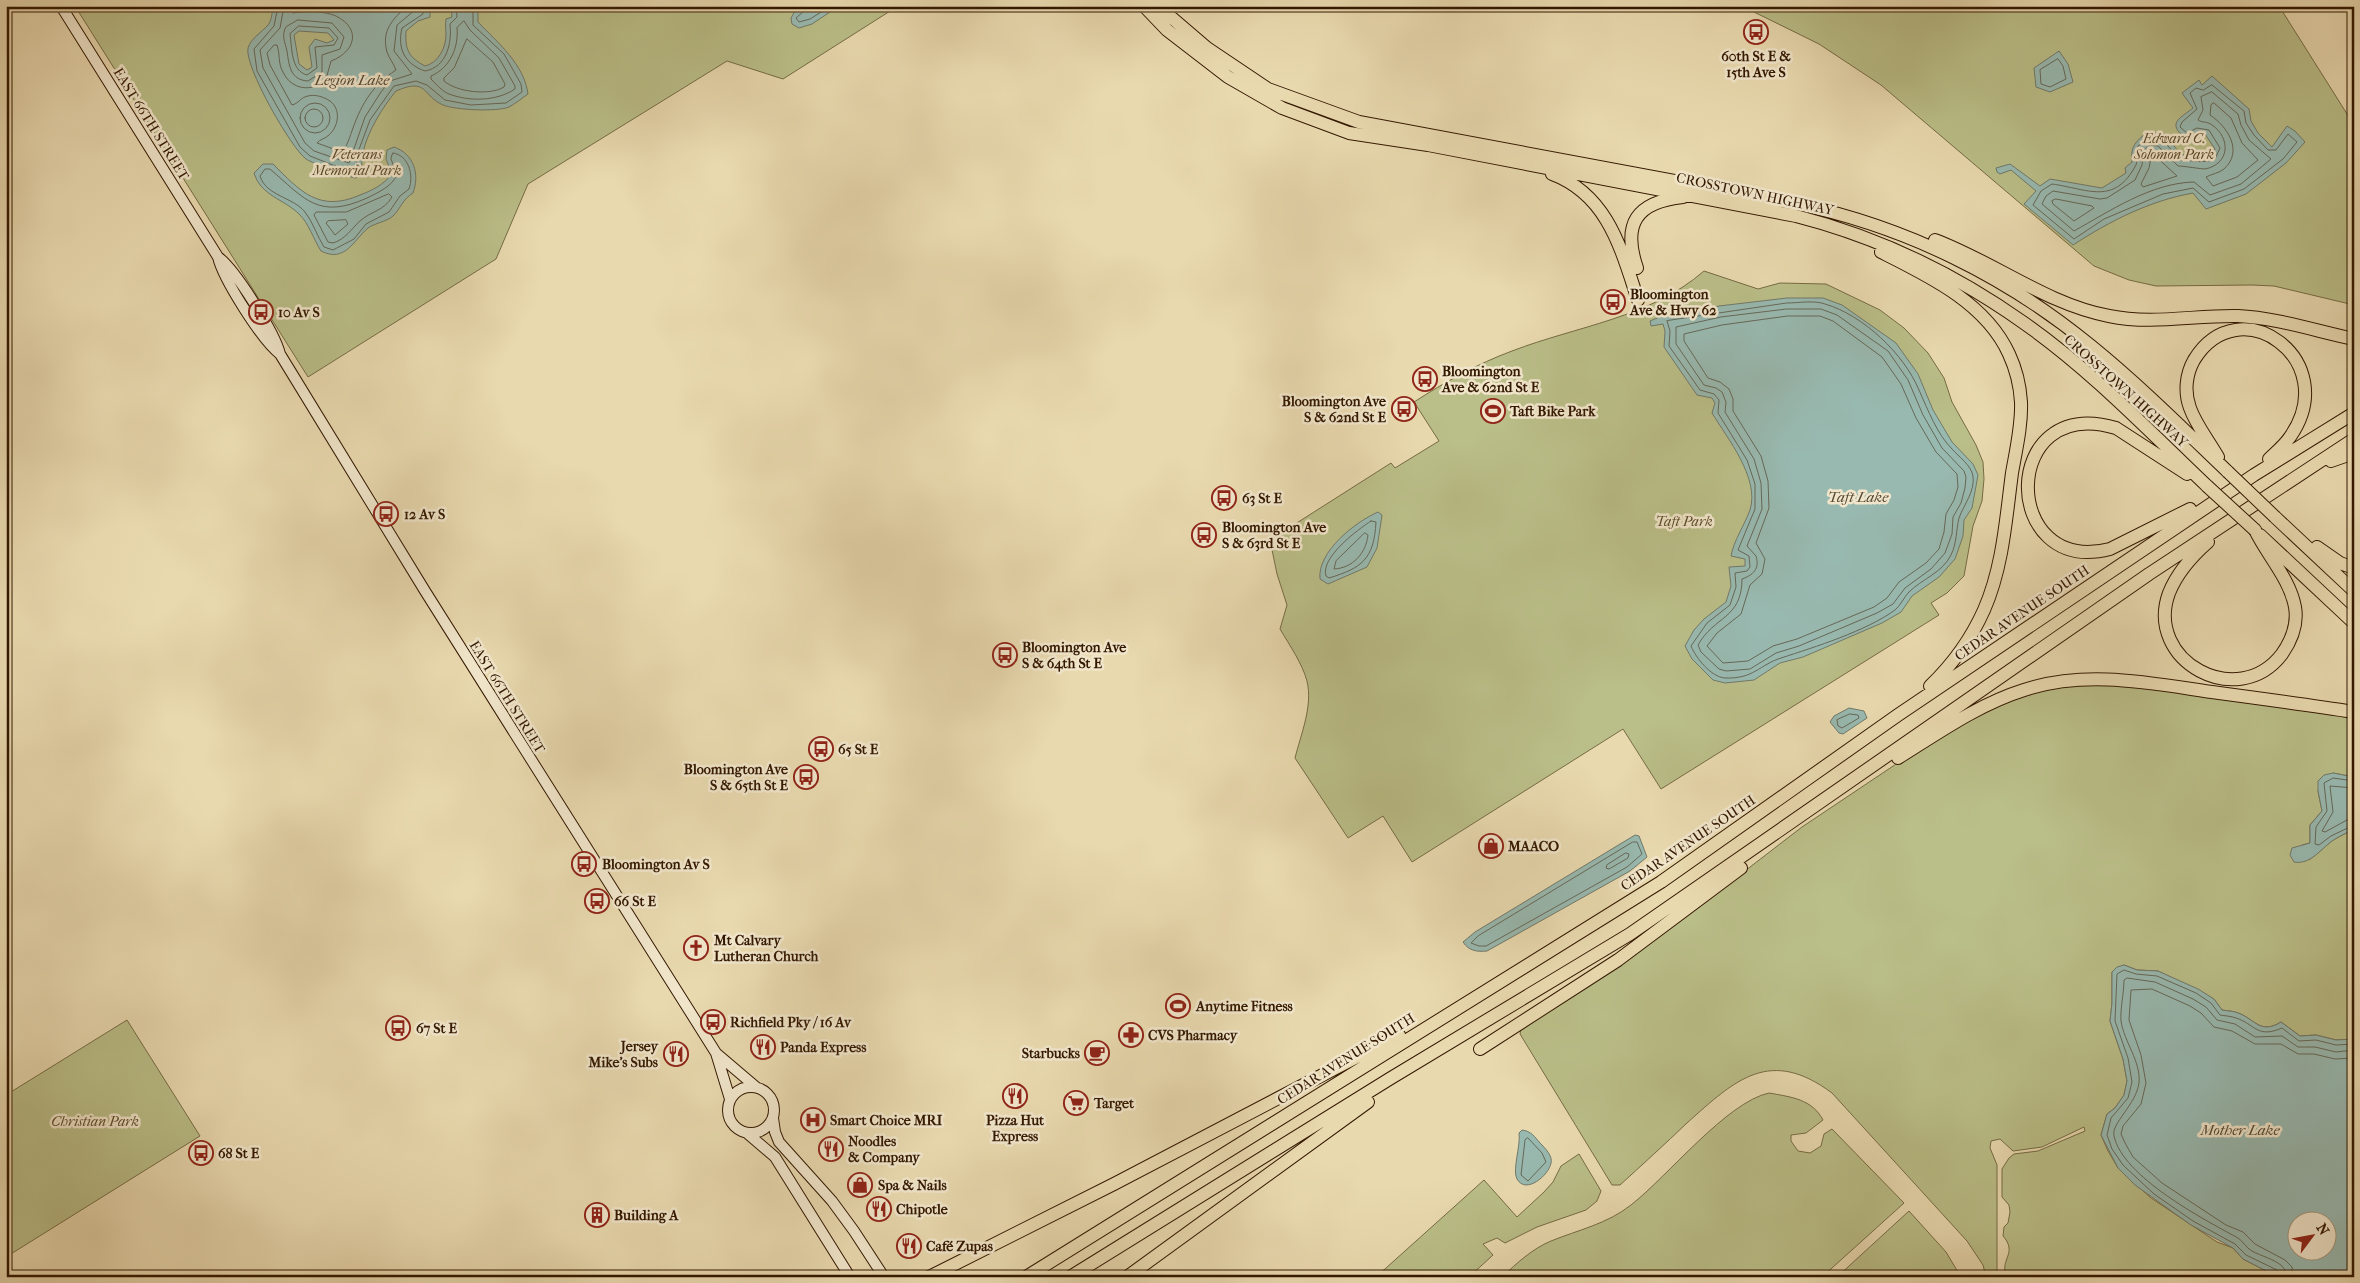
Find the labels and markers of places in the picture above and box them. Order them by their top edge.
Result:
bus stop icon: 60th St E & 15th Ave S [1743,19,1769,45]
place label: 60th St E & 15th Ave S [1721,48,1791,81]
place label: Bloomington Ave & Hwy 62 [1629,286,1716,319]
bus stop icon: Bloomington Ave & Hwy 62 [1600,289,1626,315]
bus stop icon: 10 Av S [248,299,274,325]
place label: 10 Av S [278,304,320,321]
place label: Bloomington Ave & 62nd St E [1441,363,1540,396]
bus stop icon: Bloomington Ave & 62nd St E [1412,366,1438,392]
place label: Bloomington Ave S & 62nd St E [1282,393,1386,426]
bus stop icon: Bloomington Ave S & 62nd St E [1391,396,1417,422]
sports icon: Taft Bike Park [1480,398,1506,424]
place label: Taft Bike Park [1509,403,1596,420]
bus stop icon: 63 St E [1211,485,1237,511]
place label: 63 St E [1242,490,1283,507]
bus stop icon: 12 Av S [373,501,399,527]
place label: 12 Av S [404,506,445,523]
place label: Bloomington Ave S & 63rd St E [1222,519,1326,552]
bus stop icon: Bloomington Ave S & 63rd St E [1191,522,1217,548]
place label: Bloomington Ave S & 64th St E [1022,639,1126,672]
bus stop icon: Bloomington Ave S & 64th St E [992,642,1018,668]
bus stop icon: 65 St E [808,736,834,762]
place label: 65 St E [838,741,879,758]
place label: Bloomington Ave S & 65th St E [684,761,788,794]
bus stop icon: Bloomington Ave S & 65th St E [793,764,819,790]
shop icon: MAACO [1478,833,1504,859]
place label: MAACO [1507,838,1559,855]
bus stop icon: Bloomington Av S [571,851,597,877]
place label: Bloomington Av S [602,856,710,873]
bus stop icon: 66 St E [584,888,610,914]
place label: 66 St E [614,893,656,910]
place label: Mt Calvary Lutheran Church [713,932,820,965]
church icon: Mt Calvary Lutheran Church [683,935,709,961]
sports icon: Anytime Fitness [1165,993,1191,1019]
place label: Anytime Fitness [1195,998,1294,1015]
bus stop icon: Richfield Pky / 16 Av [700,1009,726,1035]
place label: Richfield Pky / 16 Av [730,1014,852,1031]
bus stop icon: 67 St E [385,1015,411,1041]
place label: 67 St E [416,1020,457,1037]
pharmacy icon: CVS Pharmacy [1118,1022,1144,1048]
place label: CVS Pharmacy [1148,1027,1239,1044]
restaurant icon: Panda Express [750,1034,776,1060]
place label: Jersey Mike's Subs [588,1038,660,1071]
place label: Panda Express [780,1039,867,1056]
cafe icon: Starbucks [1084,1040,1110,1066]
restaurant icon: Jersey Mike's Subs [663,1041,689,1067]
place label: Starbucks [1022,1045,1081,1062]
restaurant icon: Pizza Hut Express [1002,1083,1028,1109]
supermarket icon: Target [1063,1090,1089,1116]
place label: Target [1093,1095,1135,1112]
hospital icon: Smart Choice MRI [800,1107,826,1133]
place label: Smart Choice MRI [830,1112,943,1129]
place label: Pizza Hut Express [986,1112,1045,1145]
place label: Noodles & Company [848,1133,921,1166]
restaurant icon: Noodles & Company [818,1136,844,1162]
bus stop icon: 68 St E [188,1140,214,1166]
place label: 68 St E [218,1145,260,1162]
shop icon: Spa & Nails [847,1172,873,1198]
place label: Spa & Nails [878,1177,948,1194]
restaurant icon: Chipotle [866,1196,892,1222]
place label: Chipotle [896,1201,948,1218]
building icon: Building A [584,1202,610,1228]
place label: Building A [614,1207,679,1224]
restaurant icon: Café Zupas [896,1233,922,1259]
place label: Café Zupas [926,1238,994,1255]

